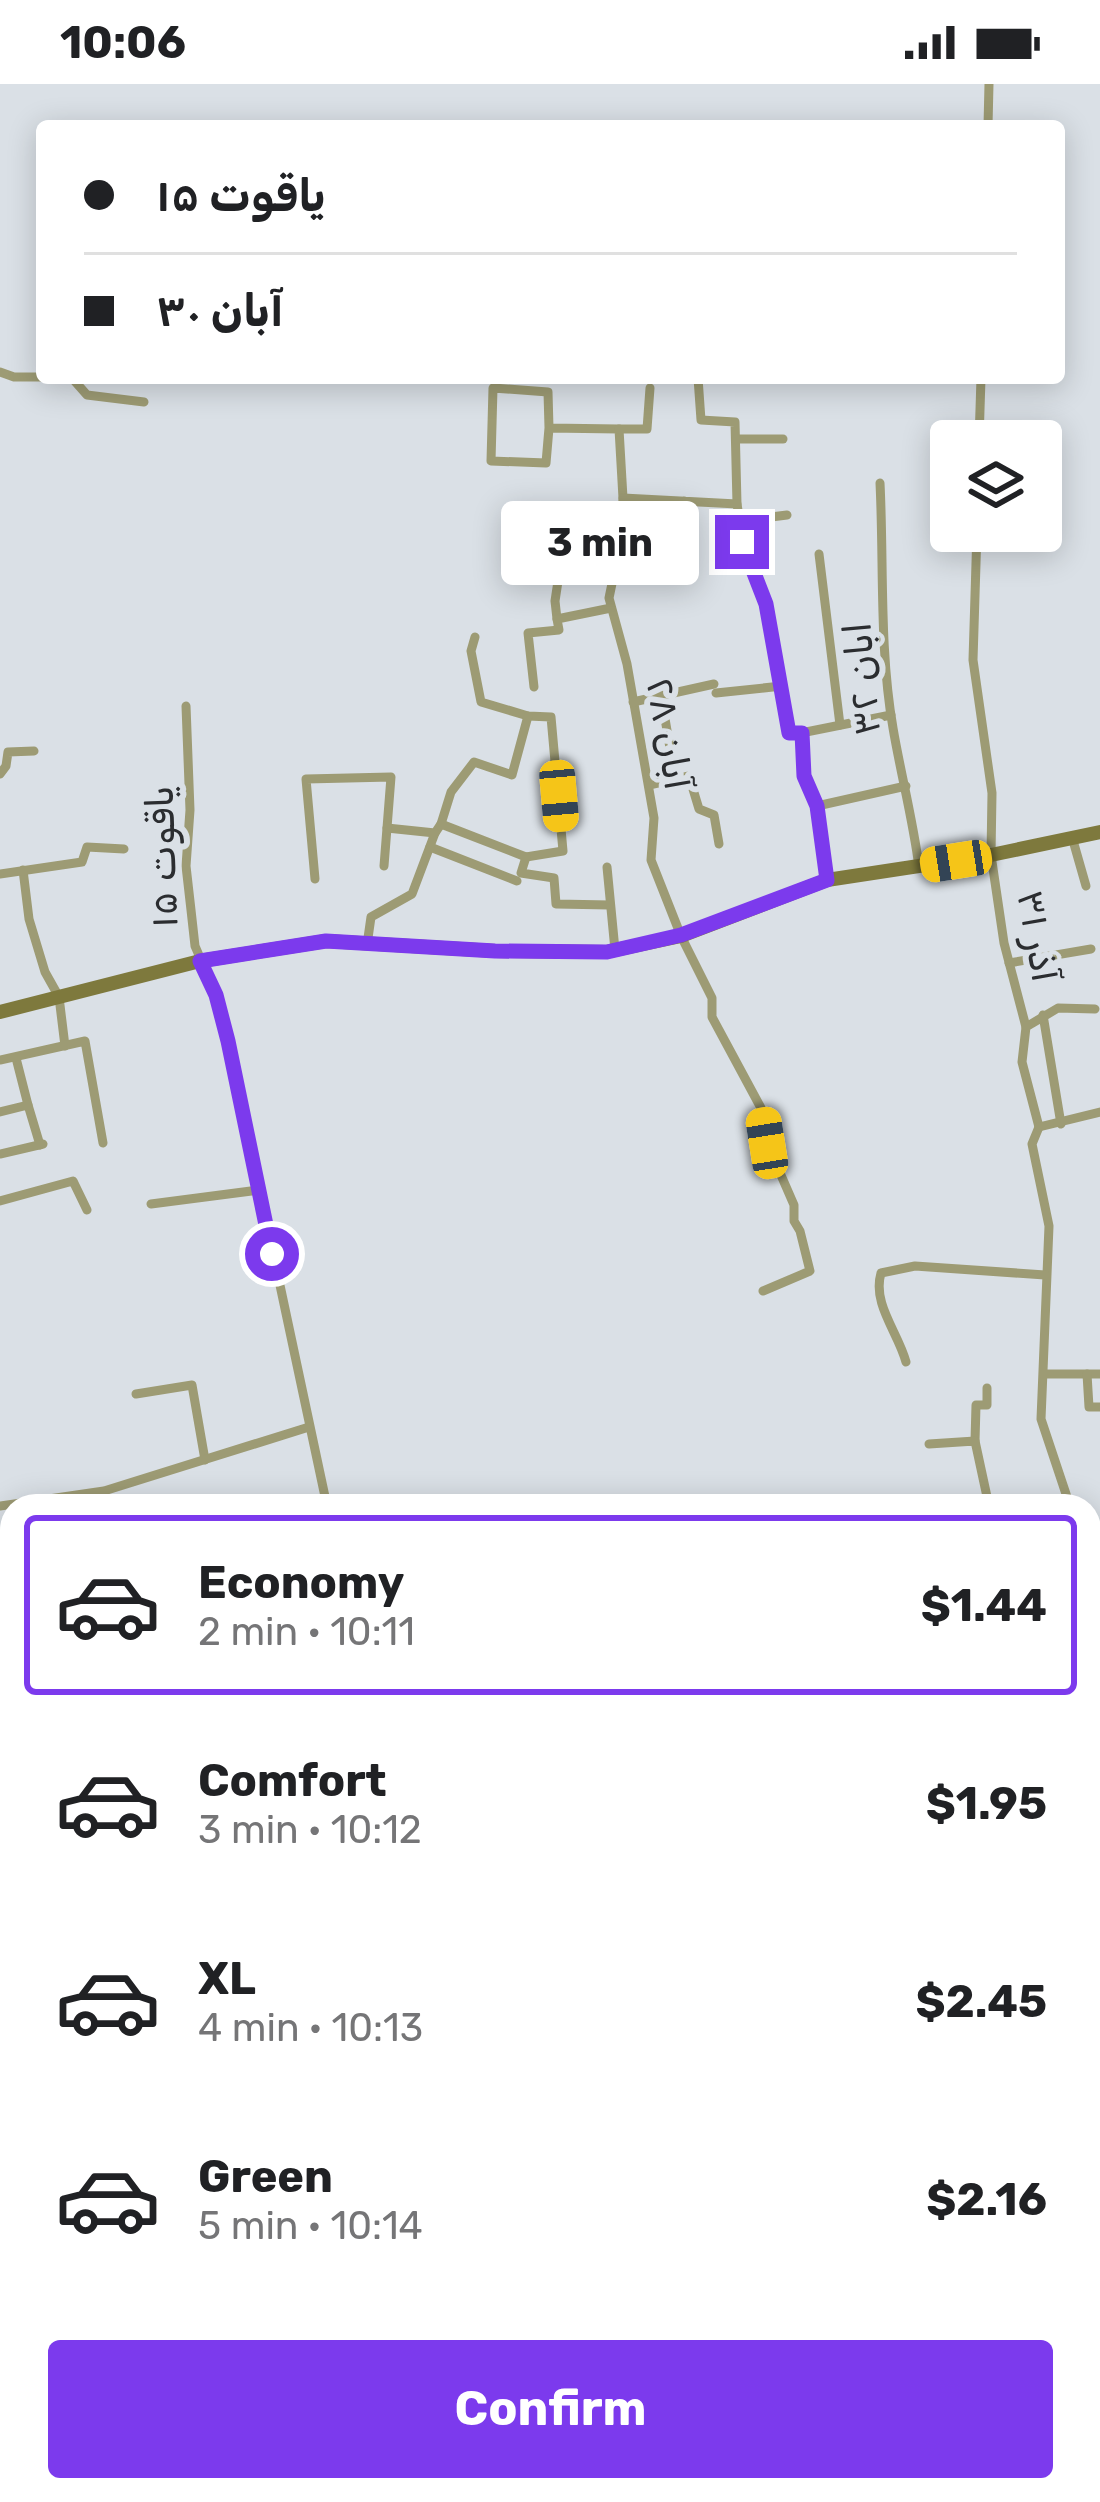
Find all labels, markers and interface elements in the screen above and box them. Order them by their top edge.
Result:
text: 10:06 [60,16,186,69]
text: یاقوت ۱۵ [156,169,326,222]
text: آبان ۳۰ [156,284,284,337]
map controls [930,420,1062,552]
button: layers [930,420,1062,552]
callout: 3 min [502,500,700,584]
route end [715,515,769,569]
text: 3 min [547,520,653,566]
street label: ابان ۳۲ [834,620,890,738]
street label: آبان ۲۸ [637,674,701,794]
car [538,759,580,833]
street label: یاقوت ۱۵ [137,785,187,929]
car [918,838,994,884]
street label: آذر ۳۱ [1007,886,1069,986]
car [744,1105,790,1181]
route start [245,1227,299,1281]
icon: car [54,1551,162,1659]
text: Economy [198,1556,404,1609]
text: $1.44 [921,1579,1047,1632]
text: 2 min · 10:11 [198,1609,415,1655]
icon: car [54,1749,162,1857]
text: Comfort [198,1754,387,1807]
text: $1.95 [926,1777,1047,1830]
text: 3 min · 10:12 [198,1807,422,1853]
icon: car [54,1947,162,2055]
text: XL [198,1952,256,2005]
text: $2.45 [915,1975,1047,2028]
text: 4 min · 10:13 [198,2005,423,2051]
icon: car [54,2145,162,2253]
text: Green [198,2150,333,2203]
text: $2.16 [926,2173,1047,2226]
text: 5 min · 10:14 [198,2203,423,2249]
button: Confirm [48,2340,1053,2478]

